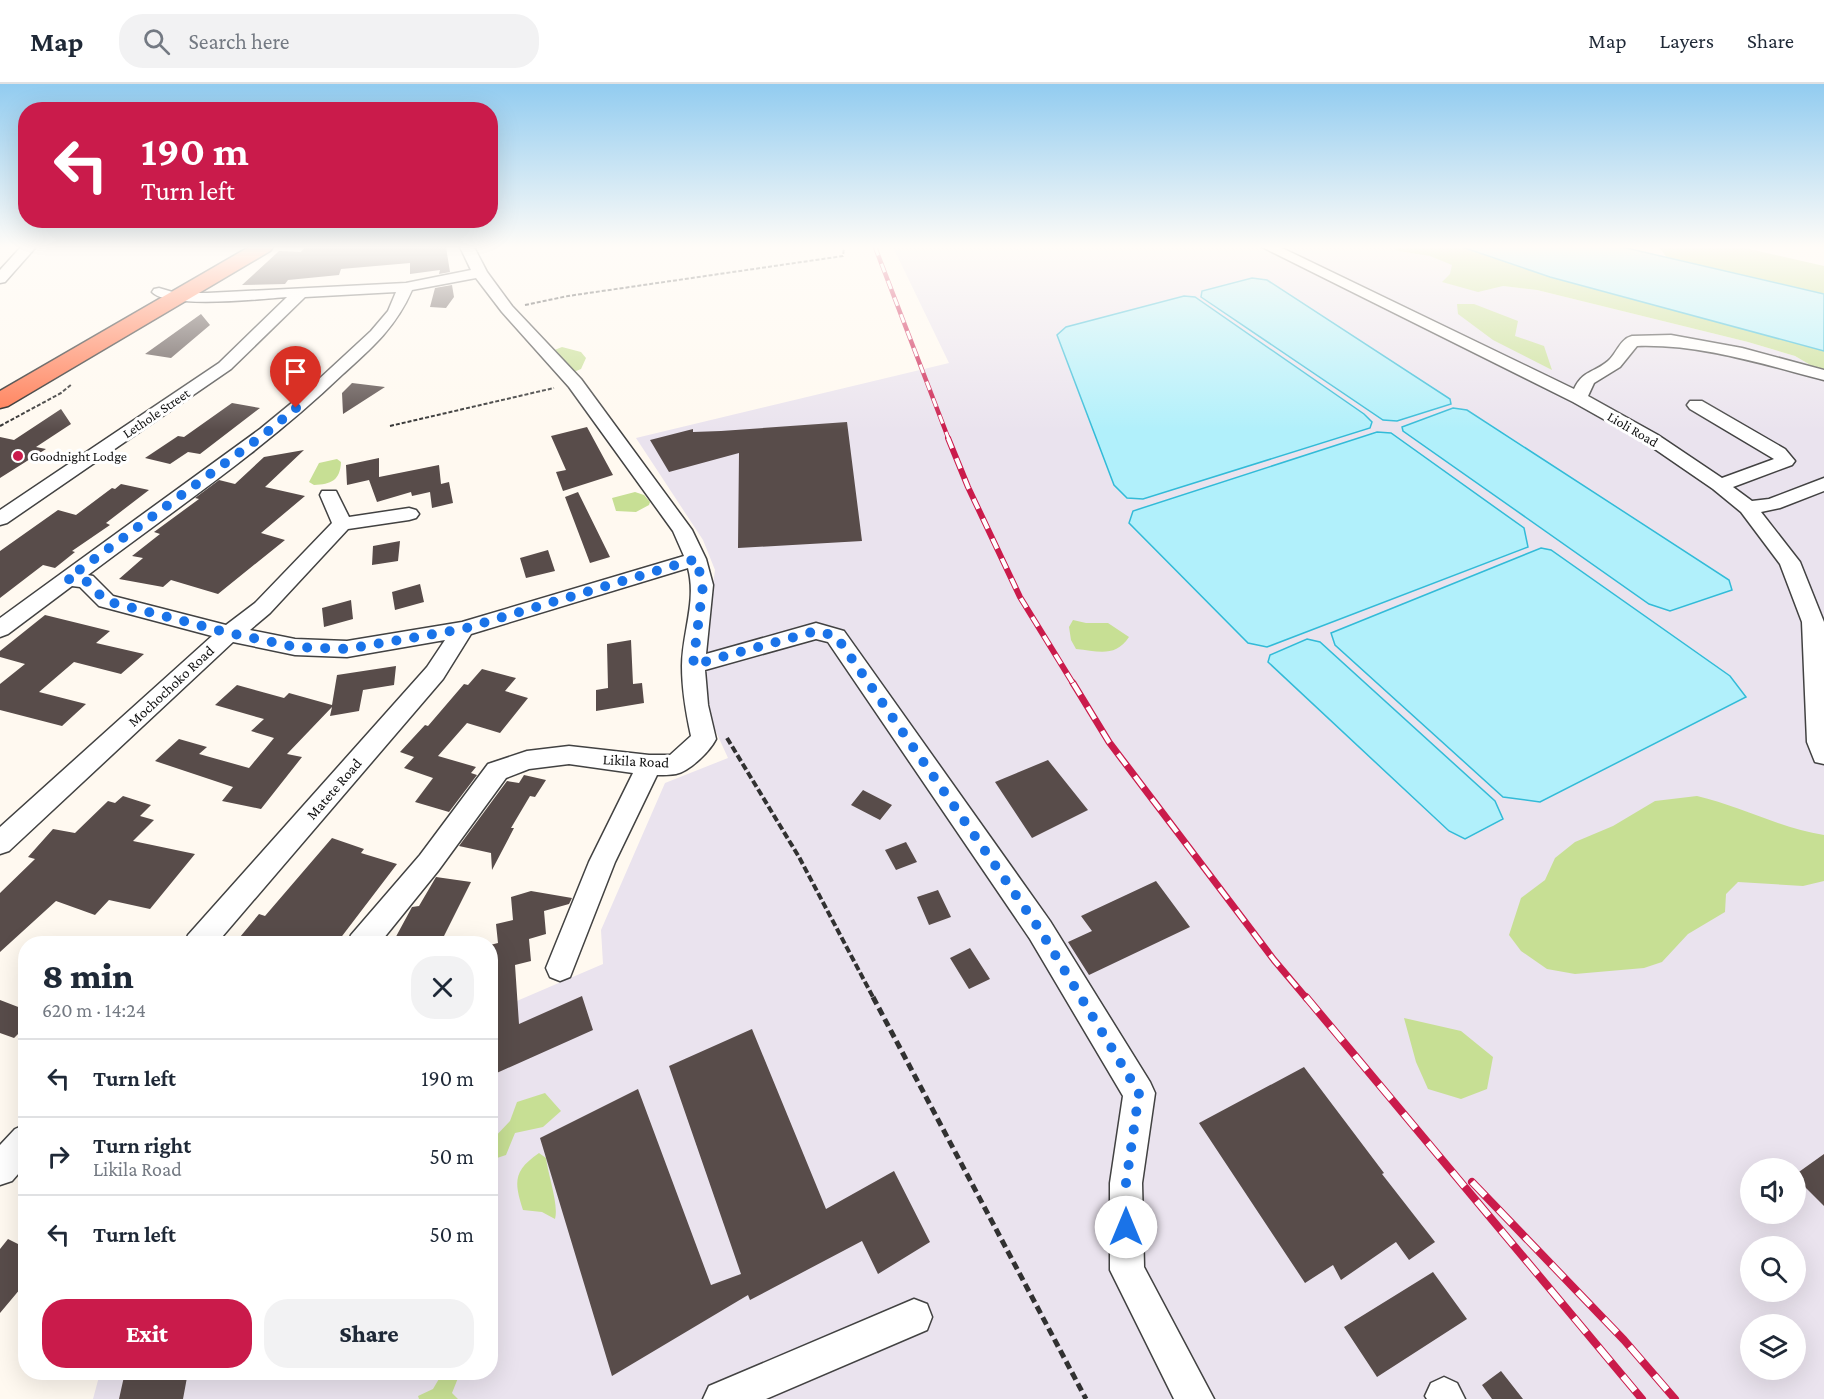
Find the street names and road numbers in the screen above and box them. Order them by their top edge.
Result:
street label: Lethole Street [119,384,193,441]
street label: Lioli Road [1605,408,1662,450]
street label: Mochochoko Road [125,642,217,730]
street label: Likila Road [602,751,670,771]
street label: Matete Road [303,755,365,823]

